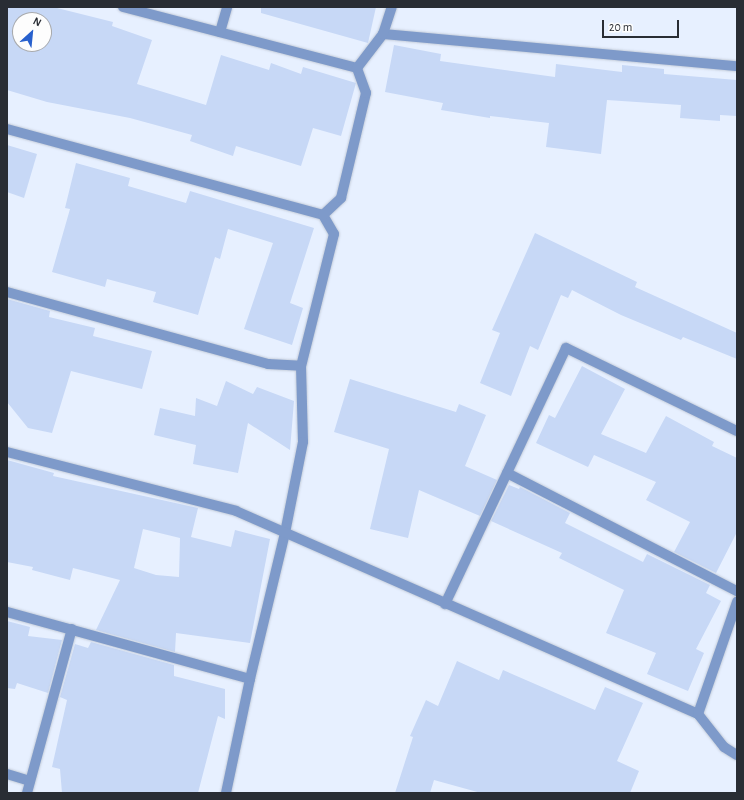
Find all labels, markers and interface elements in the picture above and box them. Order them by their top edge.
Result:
north arrow [12,12,52,52]
scale bar [604,12,681,38]
text: N [31,15,43,28]
text: 20 m [609,21,632,33]

